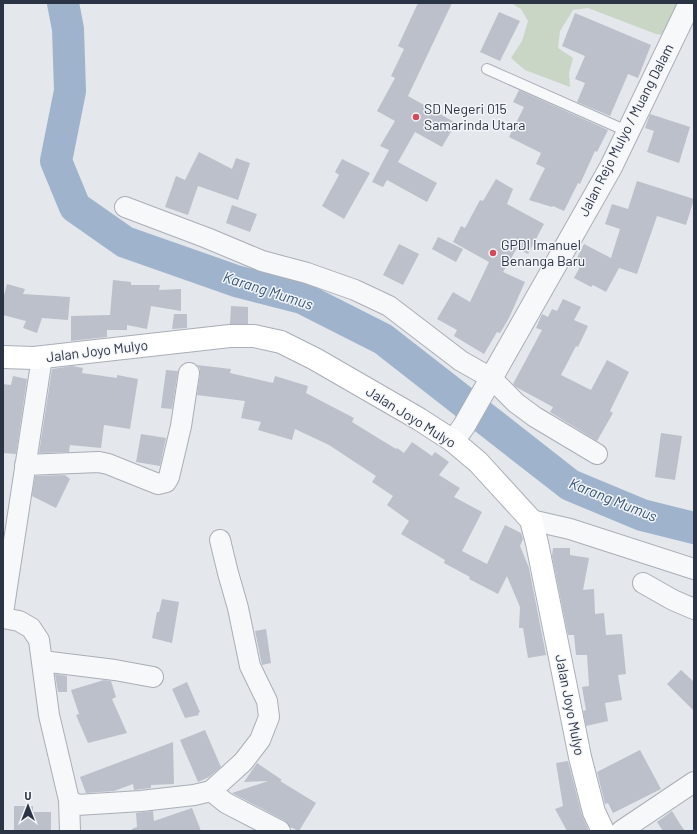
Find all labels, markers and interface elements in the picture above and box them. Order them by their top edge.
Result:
street label: Jalan Rejo Mulyo / Muang Dalam [574,40,677,219]
place label: SD Negeri 015 Samarinda Utara [424,100,525,133]
marker: SD Negeri 015 Samarinda Utara [411,112,421,122]
place label: GPDI Imanuel Benanga Baru [501,236,585,269]
marker: GPDI Imanuel Benanga Baru [488,248,498,258]
water label: Karang Mumus [221,267,315,313]
street label: Jalan Joyo Mulyo [45,336,149,365]
street label: Jalan Joyo Mulyo [363,382,459,451]
water label: Karang Mumus [567,473,660,525]
street label: Jalan Joyo Mulyo [552,653,589,757]
north arrow [8,786,48,826]
text: U [25,789,32,802]

